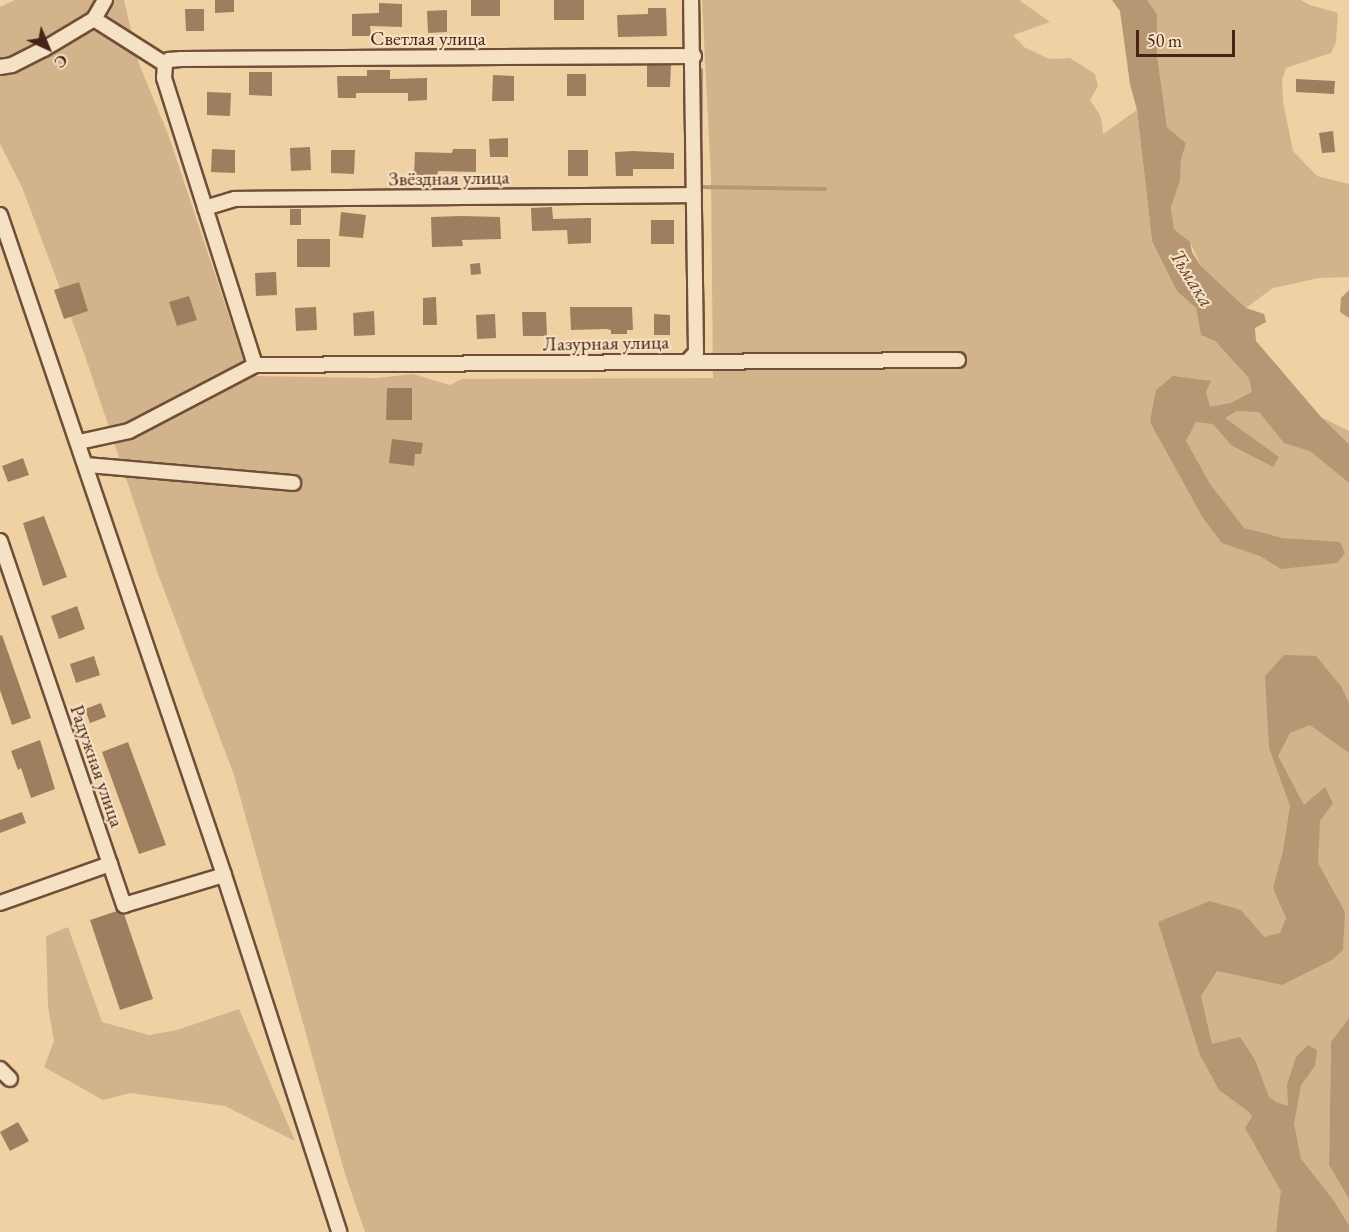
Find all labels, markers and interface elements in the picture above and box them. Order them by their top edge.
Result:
north arrow [18,18,78,78]
scale bar [1139,18,1238,56]
street label: Светлая улица [370,26,486,50]
text: 50 m [1147,29,1182,52]
text: С [49,50,72,73]
street label: Звёздная улица [388,165,510,191]
water label: Тьмака [1164,244,1220,312]
street label: Лазурная улица [543,330,669,356]
street label: Радужная улица [65,702,129,830]

